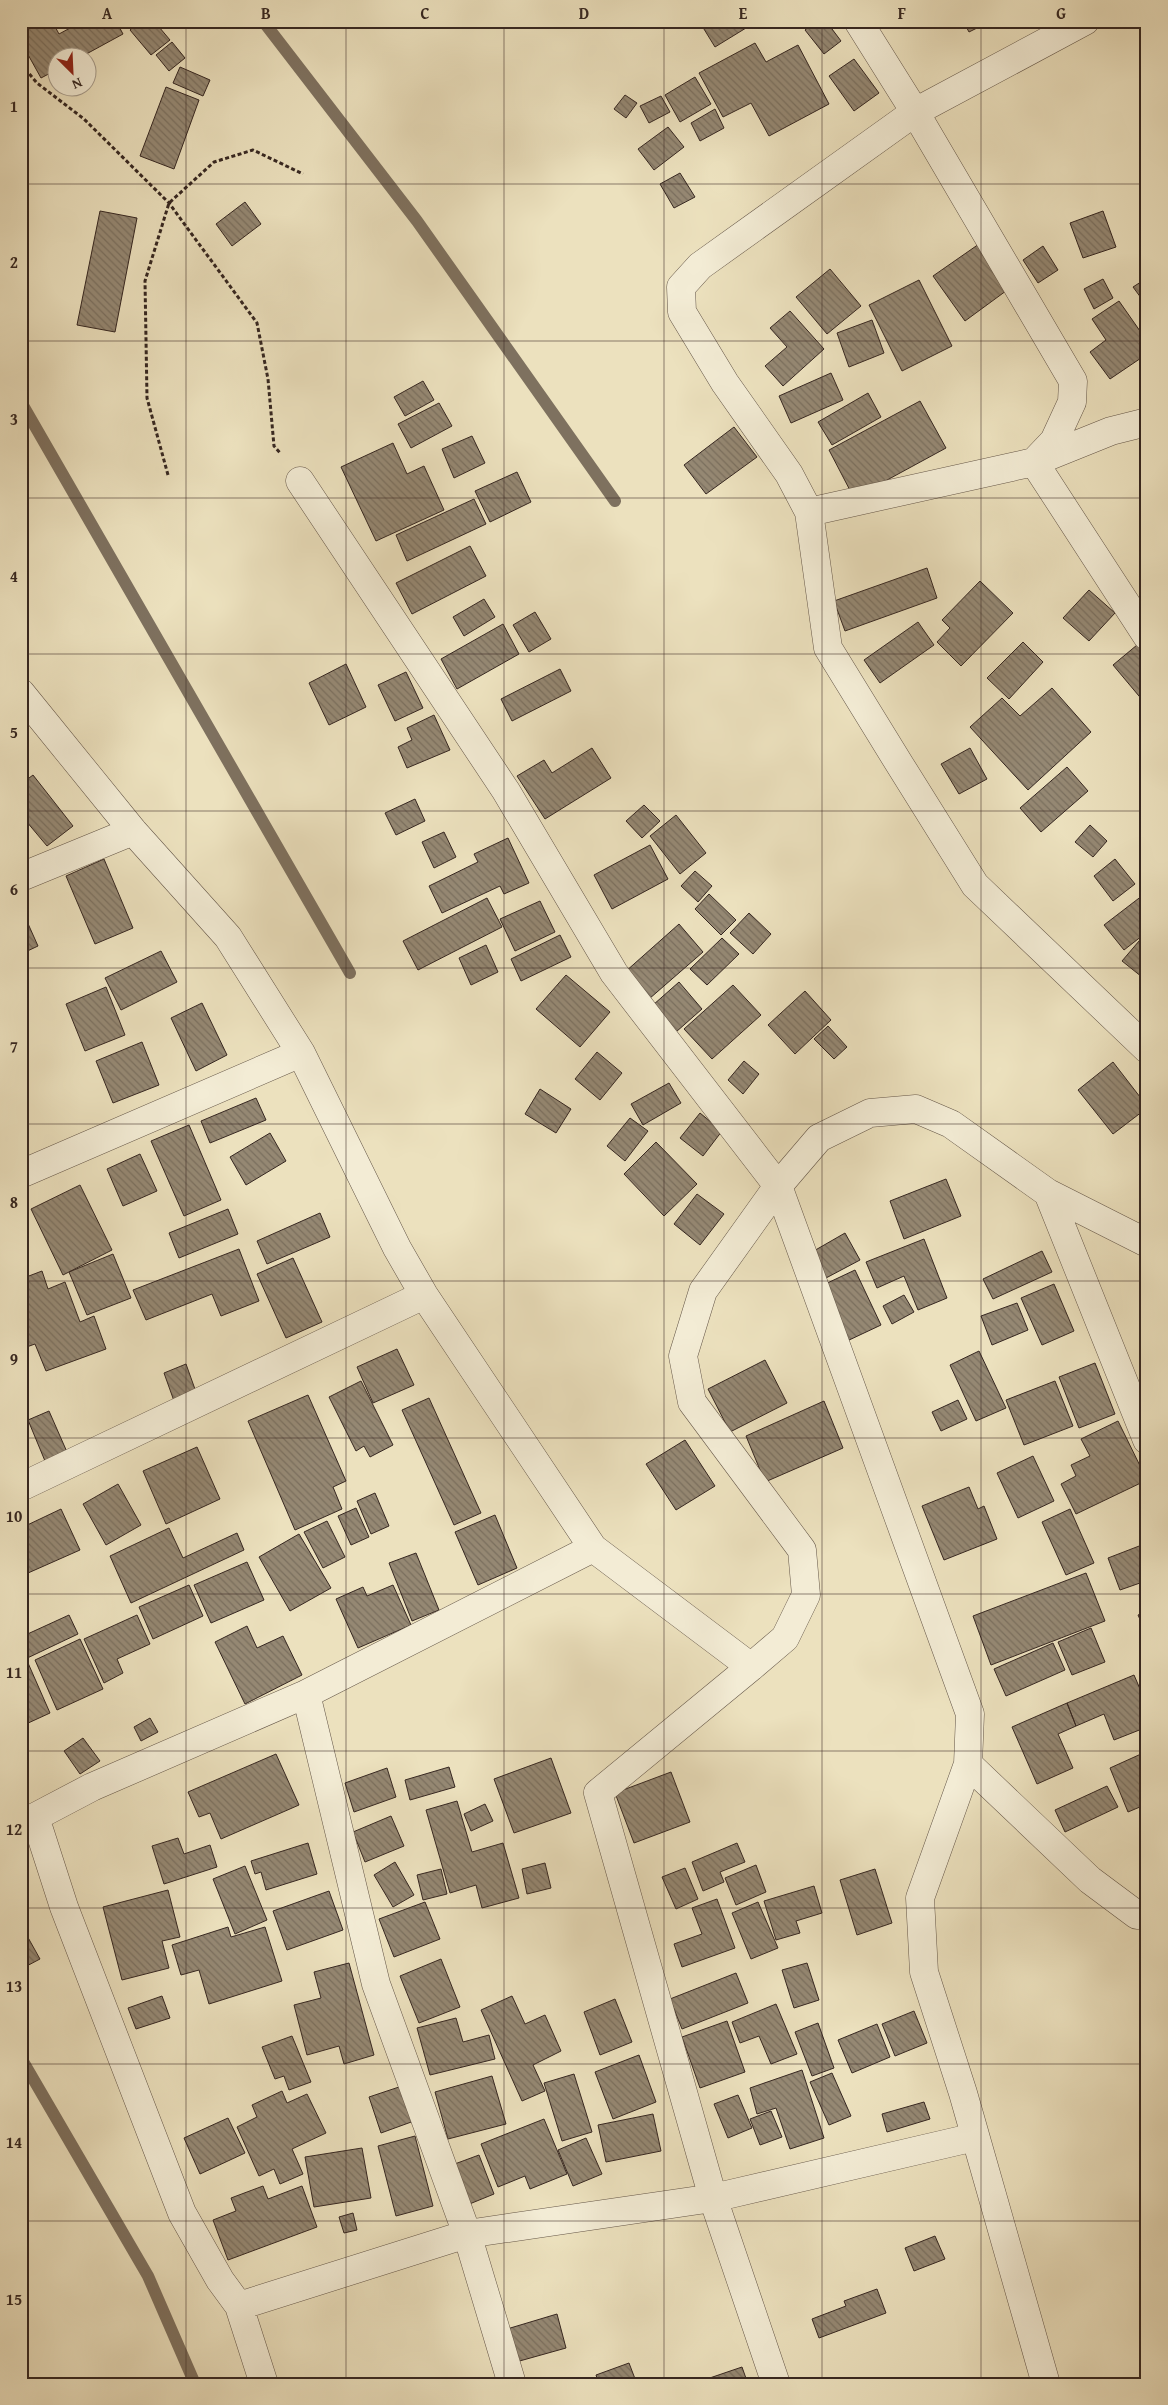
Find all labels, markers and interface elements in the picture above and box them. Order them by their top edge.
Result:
text: A [102,1,113,25]
text: B [261,1,271,25]
text: C [420,1,430,25]
text: D [579,1,589,25]
text: E [739,1,748,25]
text: F [898,1,906,25]
text: G [1056,1,1066,25]
north arrow [48,48,98,98]
text: N [68,73,86,95]
text: 1 [10,94,18,118]
text: 2 [10,250,18,274]
text: 3 [10,407,18,431]
text: 4 [10,564,18,588]
text: 5 [10,720,18,744]
text: 6 [10,877,18,901]
text: 7 [10,1034,18,1058]
text: 8 [10,1190,18,1214]
text: 9 [10,1347,18,1371]
text: 10 [6,1504,22,1528]
text: 11 [6,1660,22,1684]
text: 12 [6,1817,22,1841]
text: 13 [6,1974,22,1998]
text: 14 [6,2130,22,2154]
text: 15 [6,2287,22,2311]

